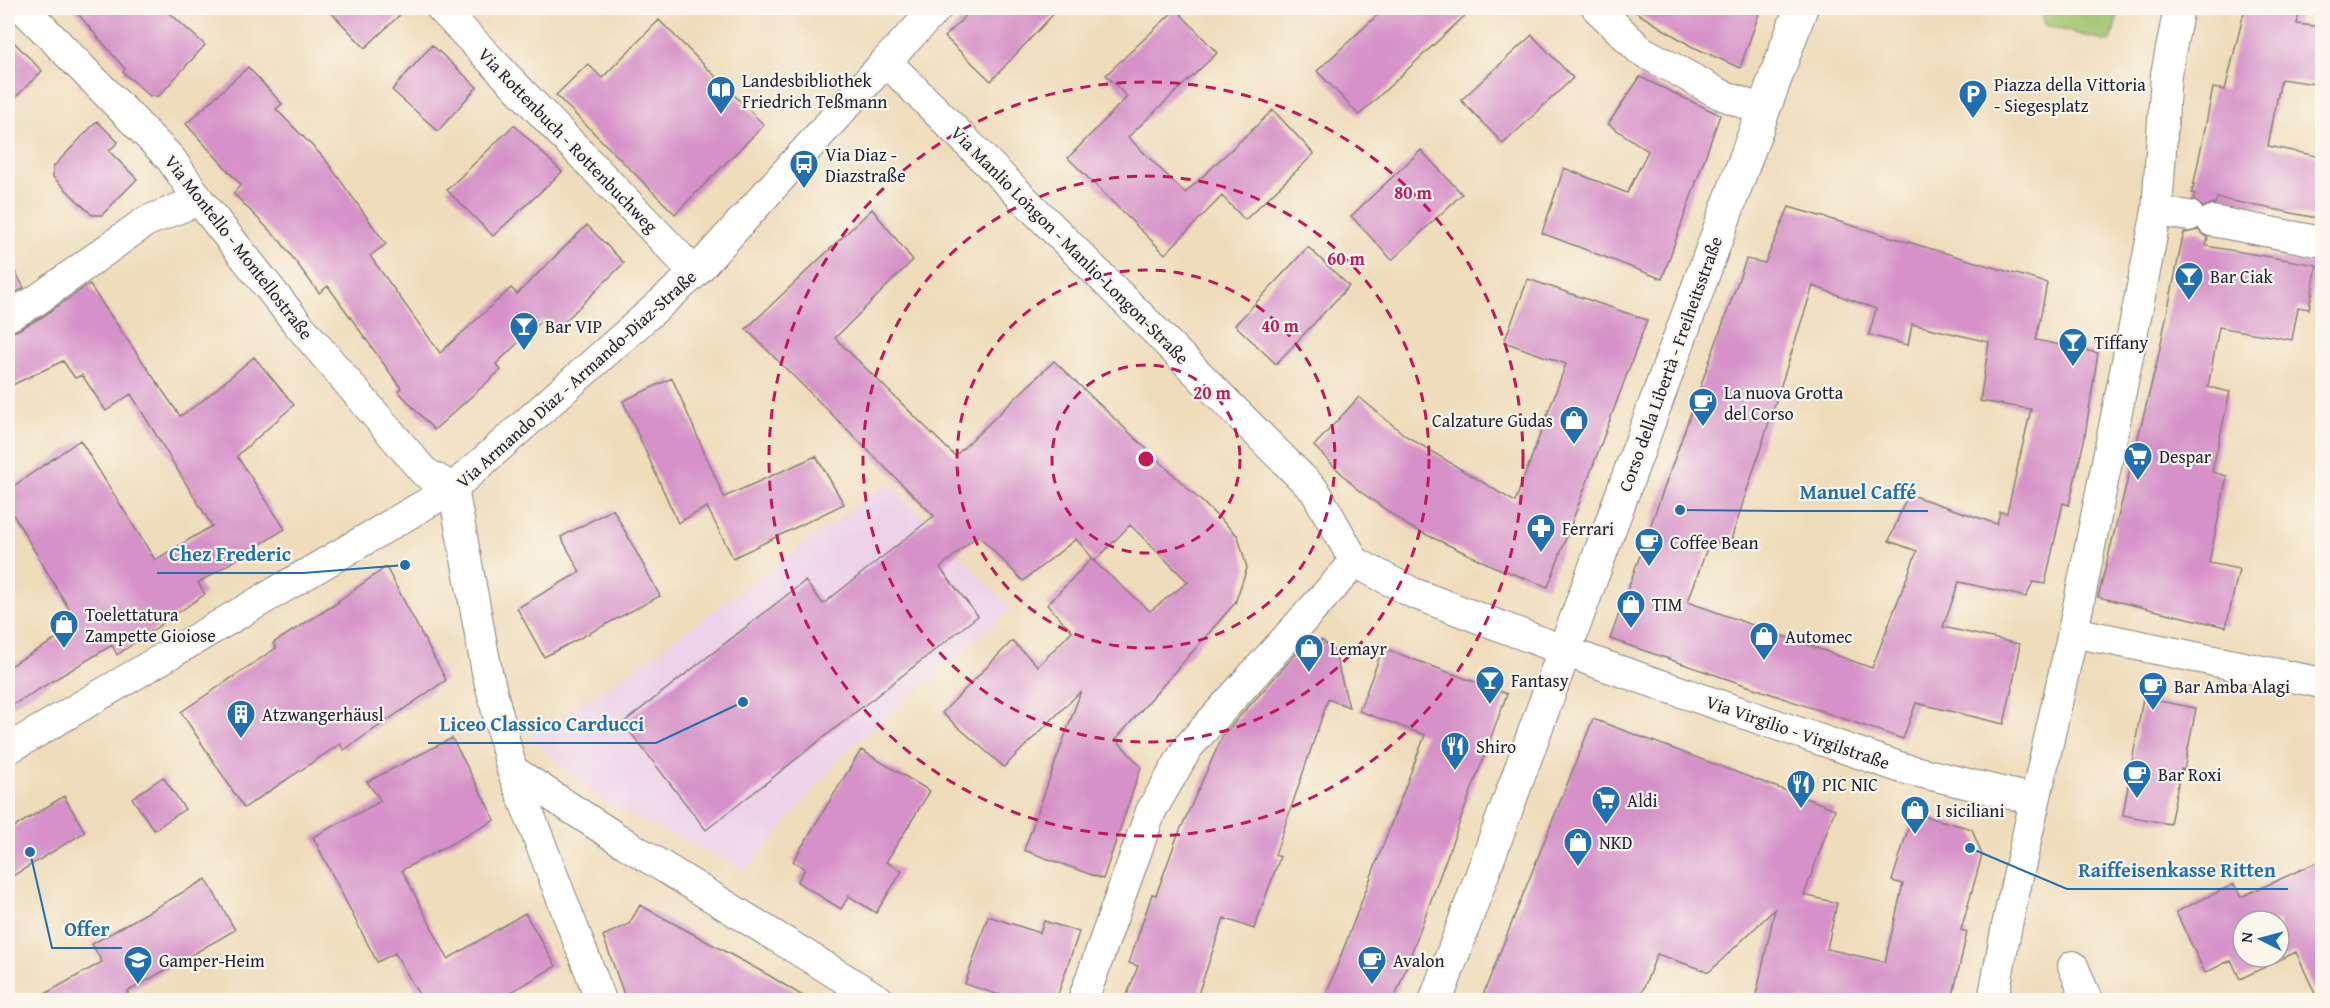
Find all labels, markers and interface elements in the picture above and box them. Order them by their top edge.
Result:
street label: Via Rottenbuch - Rottenbuchweg [472,41,664,239]
place label: Landesbibliothek Friedrich Teßmann [742,67,887,115]
place label: Piazza della Vittoria - Siegesplatz [1994,71,2146,119]
library icon: Landesbibliothek Friedrich Teßmann [705,74,737,116]
parking icon: Piazza della Vittoria - Siegesplatz [1957,78,1989,120]
street label: Via Manlio Longon - Manlio-Longon-Straße [945,120,1195,370]
place label: Via Diaz - Diazstraße [825,141,906,189]
bus stop icon: Via Diaz - Diazstraße [788,148,820,190]
street label: Via Montello - Montellostraße [158,149,320,345]
text: 80 m [1394,179,1433,206]
street label: Corso della Libertà - Freiheitsstraße [1611,232,1729,496]
text: 60 m [1327,245,1366,272]
bar icon: Bar Ciak [2173,260,2205,302]
street label: Via Armando Diaz - Armando-Diaz-Straße [450,263,702,495]
place label: Bar Ciak [2210,263,2273,290]
bar icon: Bar VIP [508,310,540,352]
text: 40 m [1261,312,1300,339]
place label: Bar VIP [545,313,602,340]
bar icon: Tiffany [2057,326,2089,368]
place label: Tiffany [2094,329,2148,356]
text: 20 m [1193,379,1232,406]
place label: La nuova Grotta del Corso [1724,379,1844,427]
cafe icon: La nuova Grotta del Corso [1687,386,1719,428]
shop icon: Calzature Gudas [1558,404,1590,446]
place label: Calzature Gudas [1432,407,1553,434]
supermarket icon: Despar [2122,440,2154,482]
place label: Despar [2159,443,2212,470]
centre of rings [1136,449,1156,469]
callout: Manuel Caffé [1787,473,1928,511]
text: Manuel Caffé [1800,477,1916,506]
pharmacy icon: Ferrari [1525,512,1557,554]
place label: Ferrari [1562,515,1614,542]
cafe icon: Coffee Bean [1633,526,1665,568]
place label: Coffee Bean [1670,529,1759,556]
callout: Chez Frederic [157,535,303,573]
text: Chez Frederic [169,539,291,568]
shop icon: TIM [1615,588,1647,630]
place label: TIM [1652,591,1683,618]
place label: Toelettatura Zampette Gioiose [85,601,216,649]
shop icon: Toelettatura Zampette Gioiose [48,608,80,650]
shop icon: Automec [1748,620,1780,662]
place label: Automec [1785,623,1852,650]
shop icon: Lemayr [1293,632,1325,674]
place label: Lemayr [1330,635,1387,662]
bar icon: Fantasy [1474,664,1506,706]
place label: Fantasy [1511,667,1569,694]
cafe icon: Bar Amba Alagi [2137,670,2169,712]
place label: Bar Amba Alagi [2174,673,2290,700]
street label: Via Virgilio - Virgilstraße [1703,688,1893,776]
building icon: Atzwangerhäusl [225,698,257,740]
place label: Atzwangerhäusl [262,701,384,728]
callout: Liceo Classico Carducci [428,705,656,743]
text: Liceo Classico Carducci [440,709,644,738]
restaurant icon: Shiro [1439,730,1471,772]
place label: Shiro [1476,733,1516,760]
cafe icon: Bar Roxi [2121,758,2153,800]
place label: Bar Roxi [2158,761,2222,788]
restaurant icon: PIC NIC [1785,768,1817,810]
place label: PIC NIC [1822,771,1878,798]
supermarket icon: Aldi [1590,784,1622,826]
place label: Aldi [1627,787,1658,814]
shop icon: I siciliani [1899,794,1931,836]
place label: I siciliani [1936,797,2005,824]
shop icon: NKD [1562,826,1594,868]
place label: NKD [1599,829,1632,856]
callout: Raiffeisenkasse Ritten [2067,851,2288,889]
text: Raiffeisenkasse Ritten [2078,855,2276,884]
north arrow [2231,909,2291,969]
callout: Offer [52,910,122,948]
text: Offer [64,914,110,943]
text: N [2234,931,2259,944]
school or university icon: Gamper-Heim [122,944,154,986]
cafe icon: Avalon [1356,944,1388,986]
place label: Gamper-Heim [159,947,265,974]
place label: Avalon [1393,947,1445,974]

